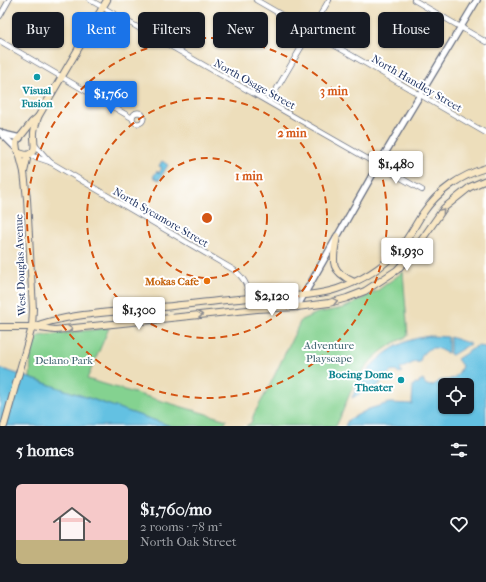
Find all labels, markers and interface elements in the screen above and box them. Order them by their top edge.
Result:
chip: Buy [12,12,64,48]
chip: Rent [72,12,130,48]
chip: Filters [138,12,205,48]
chip: New [213,12,268,48]
chip: Apartment [276,12,370,48]
chip: House [378,12,444,48]
street label: North Handley Street [369,52,464,115]
street label: North Osage Street [212,57,298,112]
marker: Visual Fusion [32,72,42,82]
pin: $1,760 [78,81,144,115]
place label: Visual Fusion [20,84,53,110]
text: 3 min [320,84,349,99]
text: $1,760 [94,86,128,101]
text: 2 min [277,126,308,140]
pin: $1,480 [363,151,429,185]
text: $1,480 [378,156,414,171]
text: 1 min [235,169,264,183]
street label: North Sycamore Street [111,185,211,250]
one-way arrow [437,209,444,216]
centre of rings [200,211,214,225]
street label: West Douglas Avenue [12,213,29,317]
pin: $1,930 [374,238,440,272]
text: $1,930 [390,243,424,258]
place label: Mokas Cafe [144,275,200,288]
marker: Mokas Cafe [202,276,212,286]
pin: $2,120 [239,283,305,317]
text: $2,120 [254,288,290,303]
pin: $1,300 [106,297,172,331]
one-way arrow [332,297,339,306]
text: $1,300 [122,302,156,317]
one-way arrow [197,311,203,320]
one-way arrow [67,325,74,334]
park label: Adventure Playscape [303,339,355,365]
park label: Delano Park [35,354,93,367]
place label: Boeing Dome Theater [328,368,394,394]
marker: Boeing Dome Theater [396,375,406,385]
map controls [438,378,474,414]
button: locate [438,378,474,414]
icon: filters [448,439,470,461]
text: 5 homes [16,440,74,460]
text: $1,760/mo [140,499,212,519]
icon: home [48,500,96,548]
icon: heart [448,513,470,535]
text: 2 rooms · 78 m² [140,519,222,534]
text: North Oak Street [140,534,237,549]

